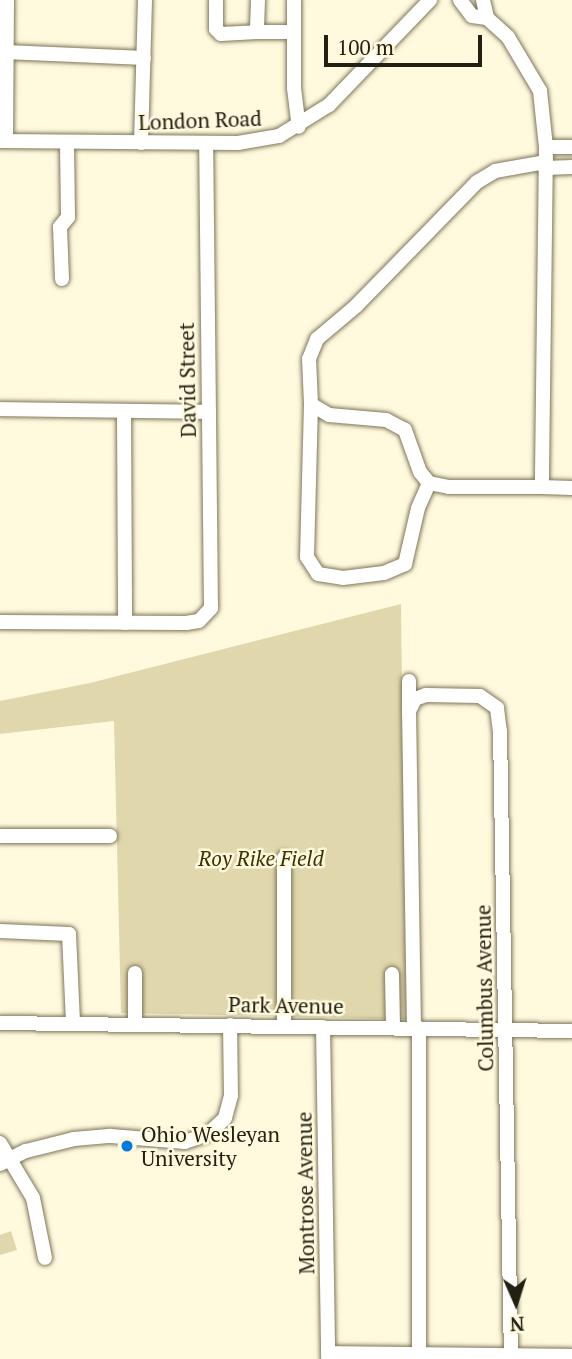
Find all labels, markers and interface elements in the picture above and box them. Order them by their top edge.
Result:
scale bar [327,21,484,65]
text: 100 m [337,33,394,61]
street label: London Road [138,105,262,135]
street label: David Street [173,322,201,438]
park label: Roy Rike Field [198,845,324,871]
street label: Columbus Avenue [470,904,498,1072]
street label: Park Avenue [228,991,344,1019]
street label: Montrose Avenue [291,1111,319,1275]
place label: Ohio Wesleyan University [141,1121,280,1171]
marker: Ohio Wesleyan University [119,1138,135,1154]
north arrow [481,1268,551,1338]
text: N [509,1312,525,1337]

